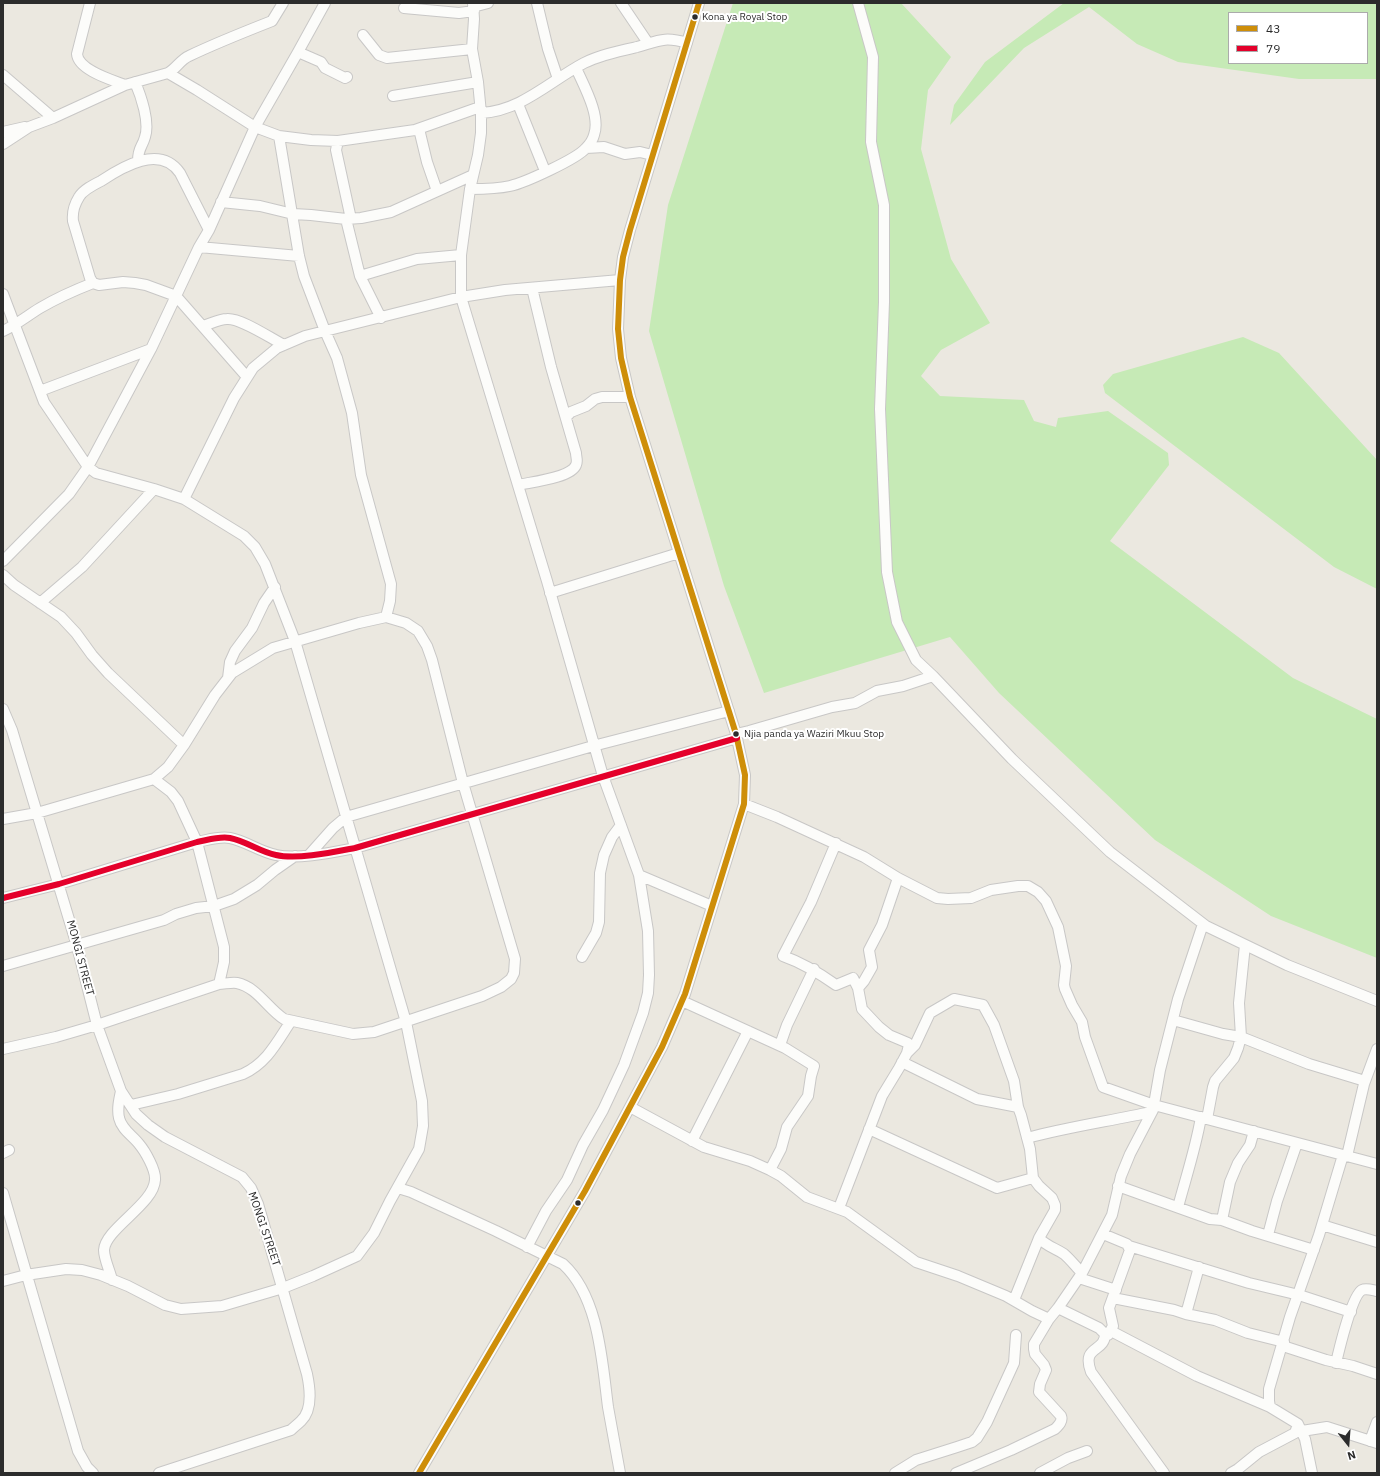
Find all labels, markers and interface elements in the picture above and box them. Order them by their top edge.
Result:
place label: Kona ya Royal Stop [702,11,787,23]
marker: Kona ya Royal Stop [690,12,700,22]
legend [1228,12,1368,64]
text: 43 [1266,21,1280,36]
text: 79 [1266,41,1280,56]
place label: Njia panda ya Waziri Mkuu Stop [744,728,884,740]
marker: Njia panda ya Waziri Mkuu Stop [731,729,741,739]
street label: MONGI STREET [64,919,96,997]
street label: MONGI STREET [245,1190,283,1268]
unlabelled marker [573,1198,583,1208]
north arrow [1328,1424,1368,1464]
text: N [1346,1448,1357,1463]

